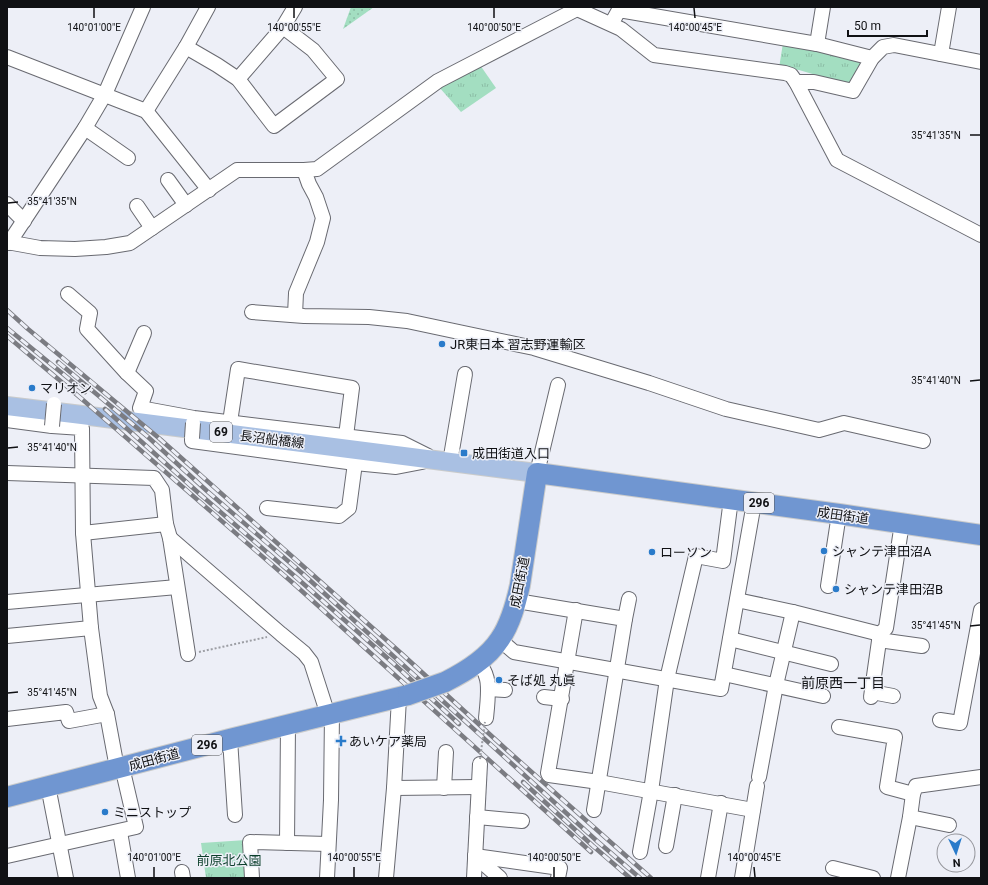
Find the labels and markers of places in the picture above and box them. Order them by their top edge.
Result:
place label: JR東日本 習志野運輸区 [450,337,585,352]
marker: JR東日本 習志野運輸区 [437,339,447,349]
place label: マリオン [40,381,92,396]
marker: マリオン [27,383,37,393]
place label: 成田街道入口 [472,446,550,461]
marker: 成田街道入口 [459,448,469,458]
place label: シャンテ津田沼A [832,544,932,559]
place label: ローソン [660,545,712,560]
marker: シャンテ津田沼A [819,546,829,556]
marker: ローソン [647,547,657,557]
place label: シャンテ津田沼B [844,582,943,597]
marker: シャンテ津田沼B [831,584,841,594]
place label: そば処 丸眞 [507,673,575,688]
marker: そば処 丸眞 [494,675,504,685]
place label: あいケア薬局 [349,734,427,749]
marker: あいケア薬局 [336,736,346,746]
place label: ミニストップ [113,805,191,820]
marker: ミニストップ [100,807,110,817]

